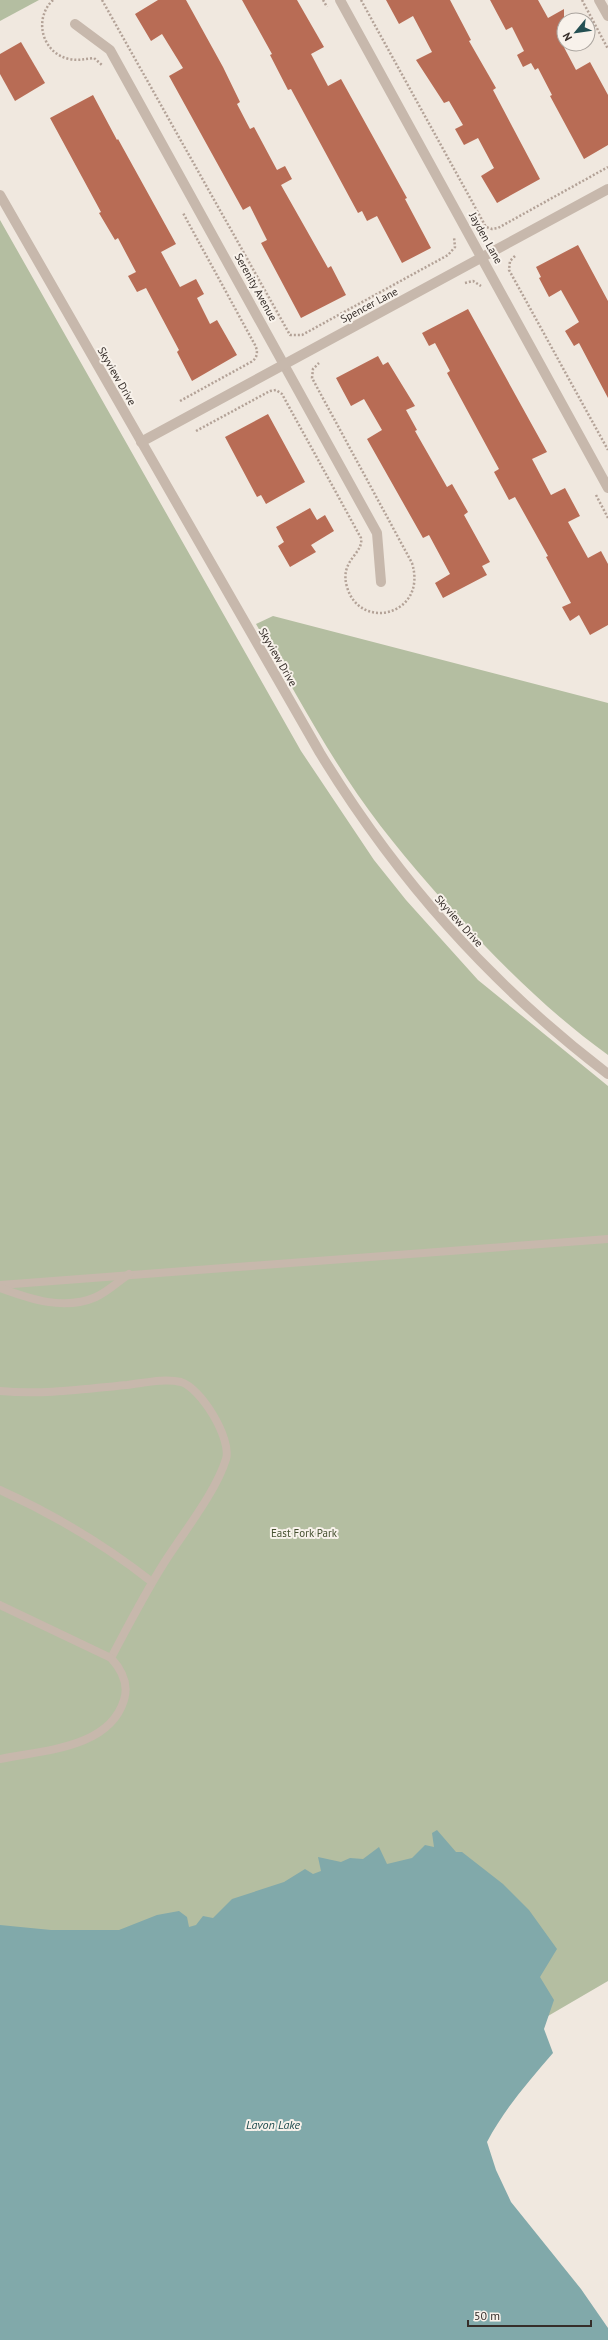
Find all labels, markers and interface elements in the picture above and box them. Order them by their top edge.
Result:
north arrow [556,12,596,52]
text: N [559,30,575,43]
street label: Jayden Lane [466,209,506,267]
street label: Serenity Avenue [232,251,281,324]
street label: Spencer Lane [338,284,400,326]
street label: Skyview Drive [95,344,140,408]
street label: Skyview Drive [256,625,301,689]
street label: Skyview Drive [432,892,486,950]
park label: East Fork Park [271,1526,338,1540]
water label: Lavon Lake [246,2117,300,2132]
scale bar [468,2302,591,2328]
text: 50 m [474,2308,500,2323]

